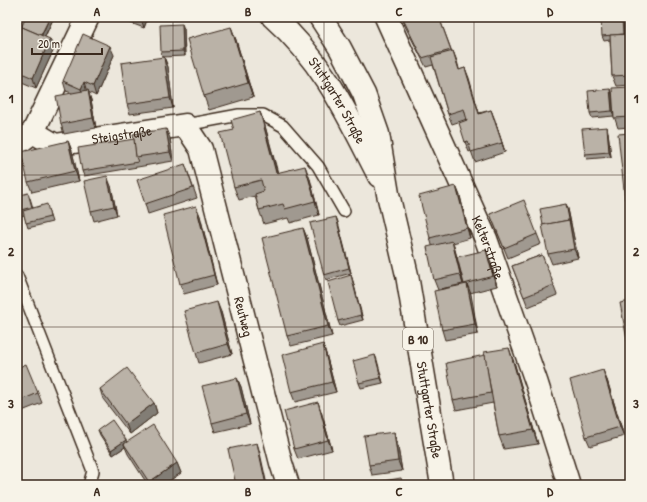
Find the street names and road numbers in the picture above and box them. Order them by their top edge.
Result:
street label: Stuttgarter Straße [305,53,371,147]
street label: Steigstraße [90,120,153,148]
street label: Kelterstraße [468,212,509,282]
street label: Reutweg [230,295,258,339]
road number: B 10 [403,328,433,350]
street label: Stuttgarter Straße [413,360,447,460]

